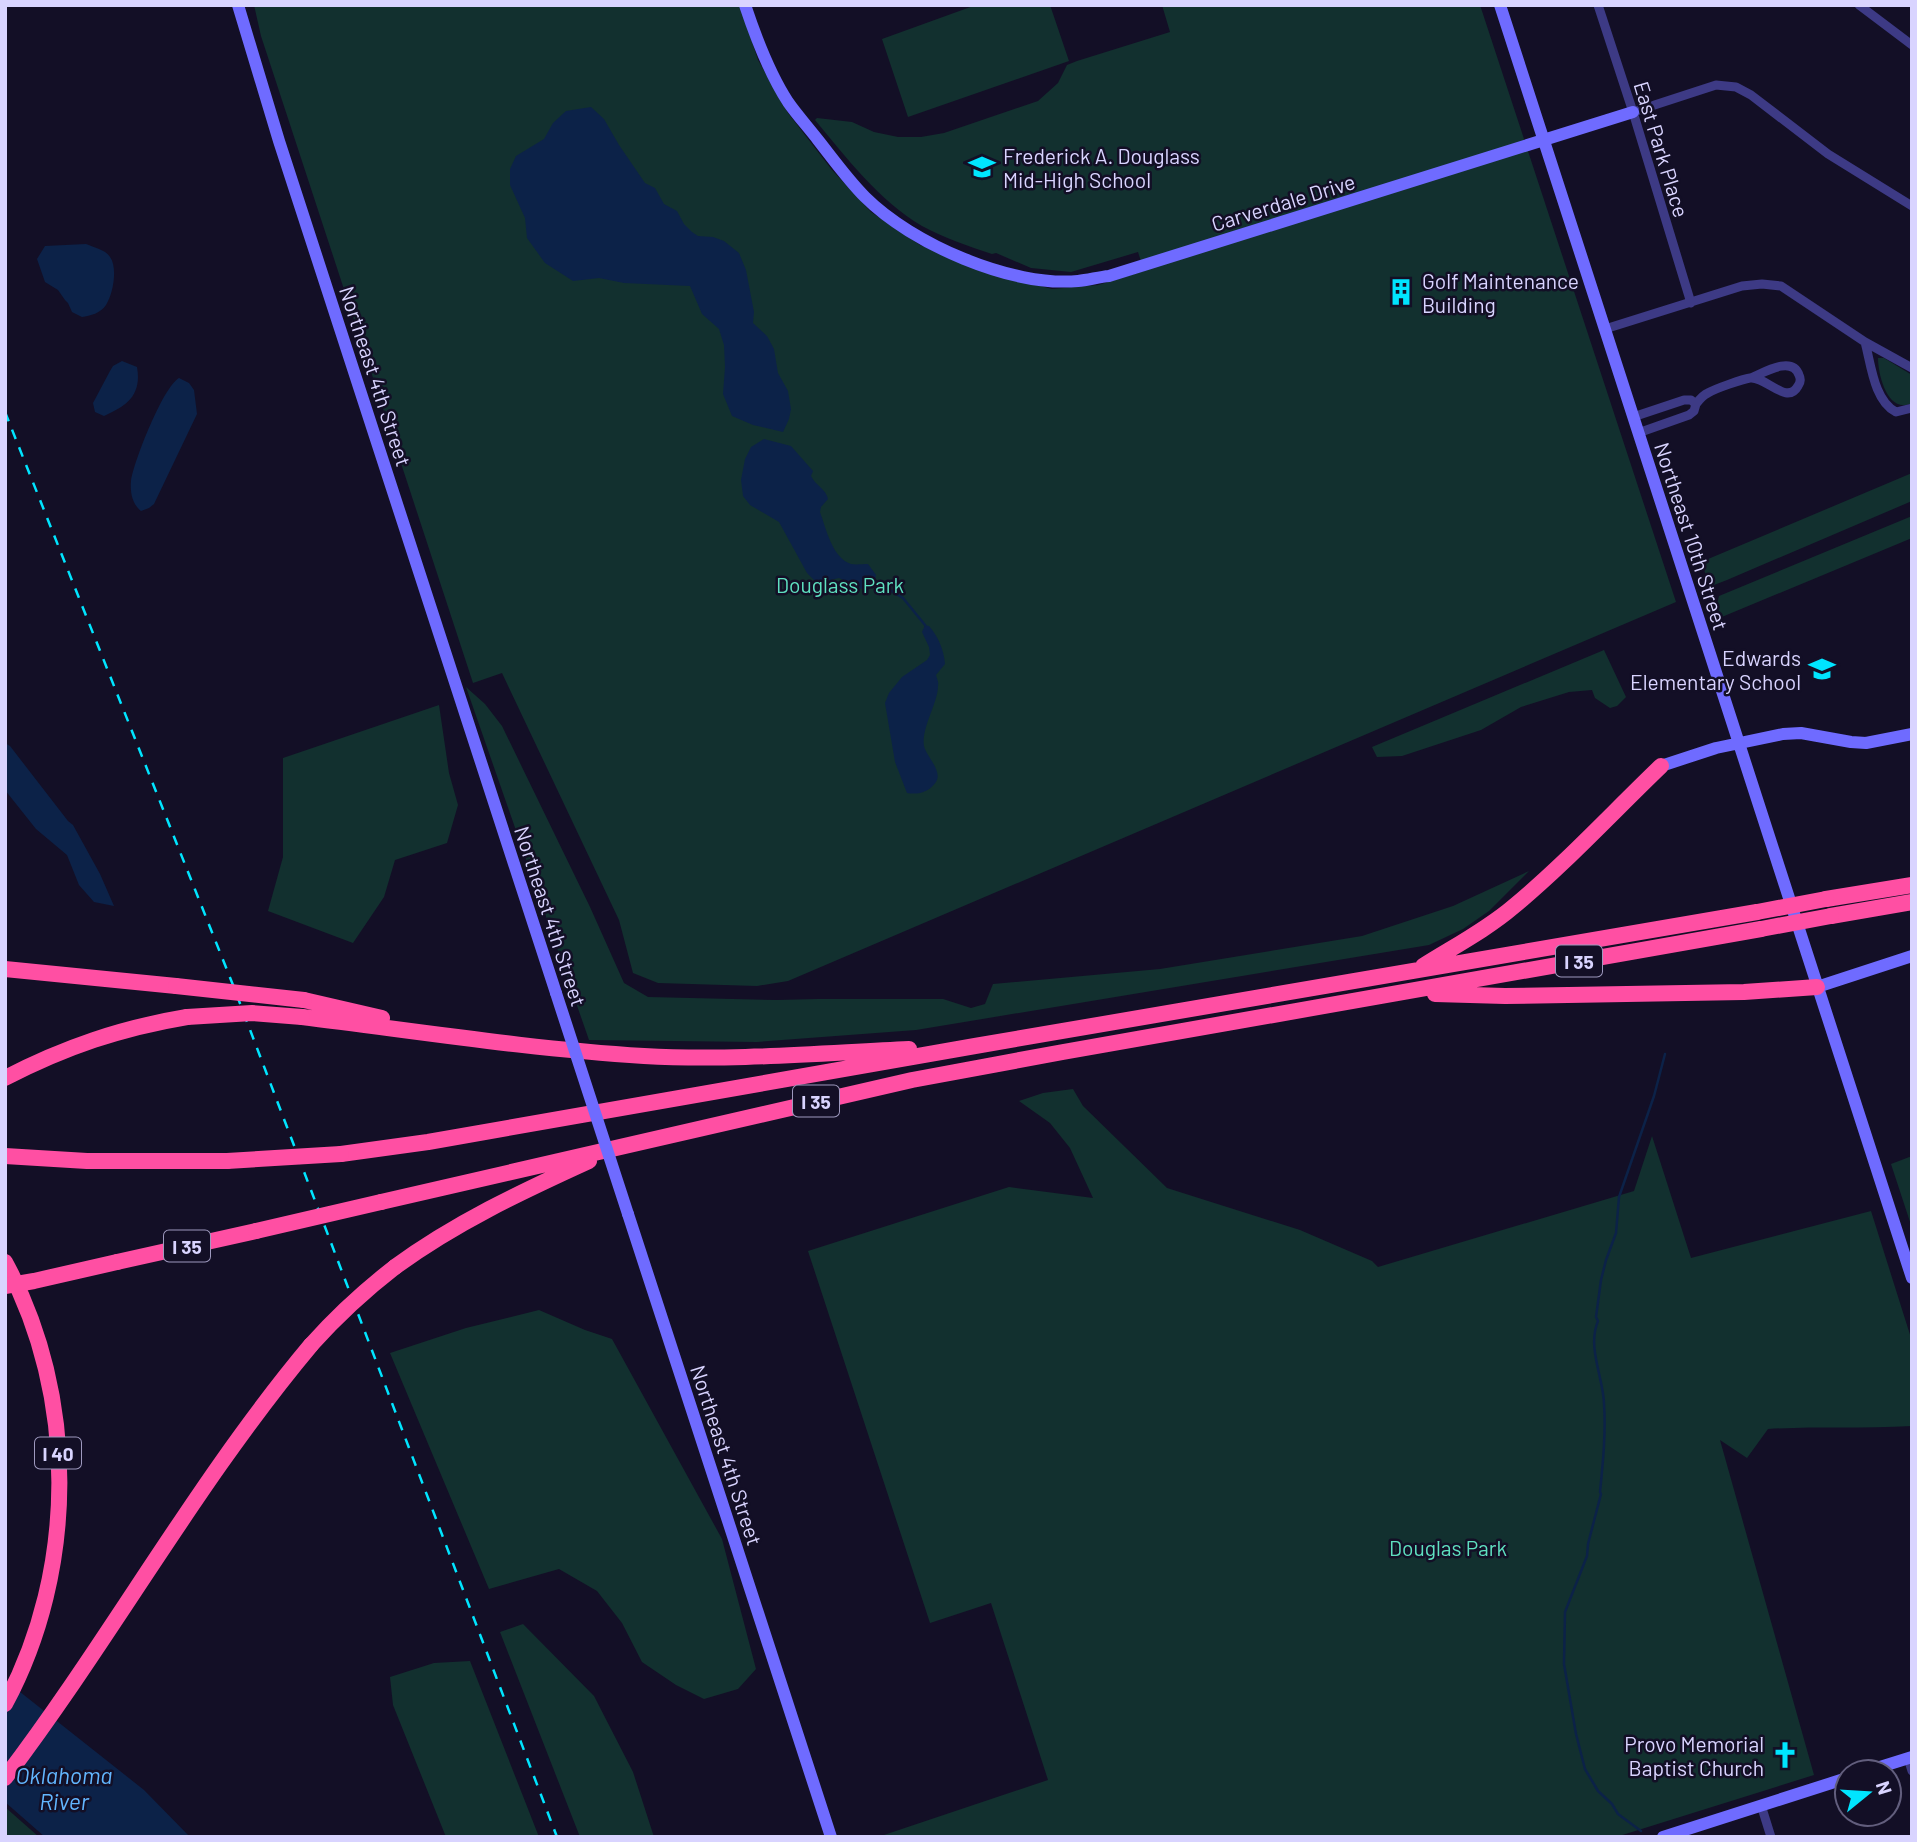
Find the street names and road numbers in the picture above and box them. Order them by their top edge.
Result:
street label: East Park Place [1629,78,1695,220]
street label: Carverdale Drive [1208,168,1358,236]
street label: Northeast 4th Street [335,283,417,469]
street label: Northeast 10th Street [1650,439,1734,633]
street label: Northeast 4th Street [510,823,592,1009]
road number: I 35 [1556,945,1602,976]
road number: I 35 [793,1086,839,1116]
road number: I 35 [164,1230,210,1262]
street label: Northeast 4th Street [686,1362,768,1548]
road number: I 40 [35,1438,81,1469]

